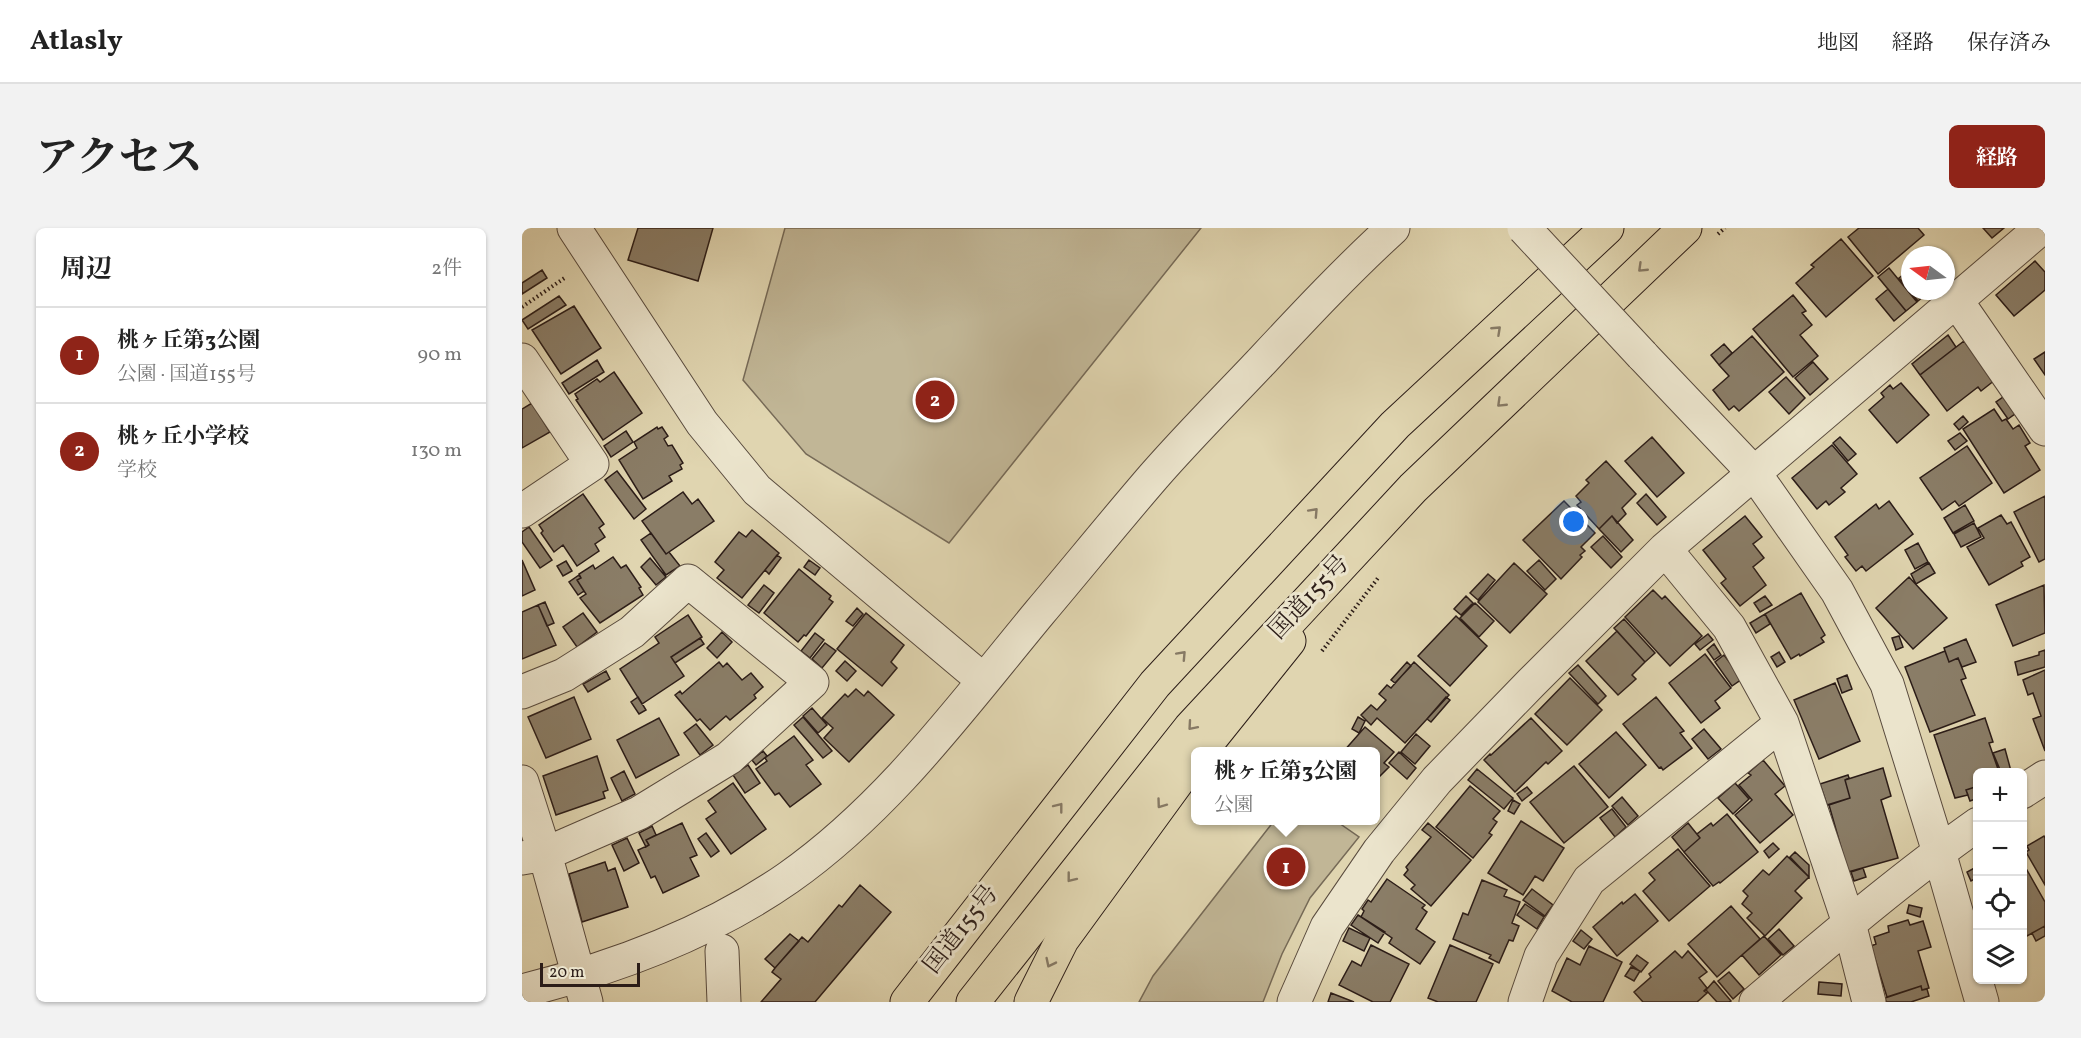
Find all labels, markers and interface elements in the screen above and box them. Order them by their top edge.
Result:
text: Atlasly [30,22,123,61]
text: 地図 [1817,29,1859,58]
text: 経路 [1892,29,1934,58]
text: 保存済み [1967,29,2051,58]
button: 経路 [1949,125,2045,188]
text: アクセス [36,131,203,190]
north arrow [1901,246,1955,300]
text: 周辺 [60,252,112,288]
text: 2件 [431,255,462,283]
one-way arrow [1639,261,1650,272]
text: 桃ヶ丘第3公園 [117,326,260,357]
one-way arrow [1490,326,1501,337]
text: 1 [75,341,84,369]
text: 90 m [418,341,462,369]
text: 公園 · 国道155号 [117,361,256,389]
pin: 2 [916,378,954,423]
one-way arrow [1498,396,1508,407]
text: 桃ヶ丘小学校 [117,422,249,453]
text: 2 [74,437,85,465]
text: 130 m [411,437,462,465]
text: 学校 [117,457,157,485]
your location [1559,507,1588,536]
one-way arrow [1307,508,1318,519]
street label: 国道155号 [1262,548,1358,648]
one-way arrow [1175,651,1186,662]
one-way arrow [1188,719,1199,730]
popup [1191,747,1380,825]
text: 桃ヶ丘第3公園 [1214,757,1357,788]
map controls [1973,768,2027,984]
button: + [1973,768,2027,822]
text: 公園 [1214,792,1254,820]
one-way arrow [1157,797,1168,808]
one-way arrow [1052,802,1063,813]
button: − [1973,822,2027,876]
pin: 1 [1266,844,1305,890]
one-way arrow [1067,872,1078,883]
button: locate [1973,876,2027,930]
street label: 国道155号 [916,878,1008,982]
button: layers [1973,930,2027,984]
one-way arrow [1046,957,1057,968]
scale bar [540,960,640,988]
text: 20 m [549,962,584,984]

